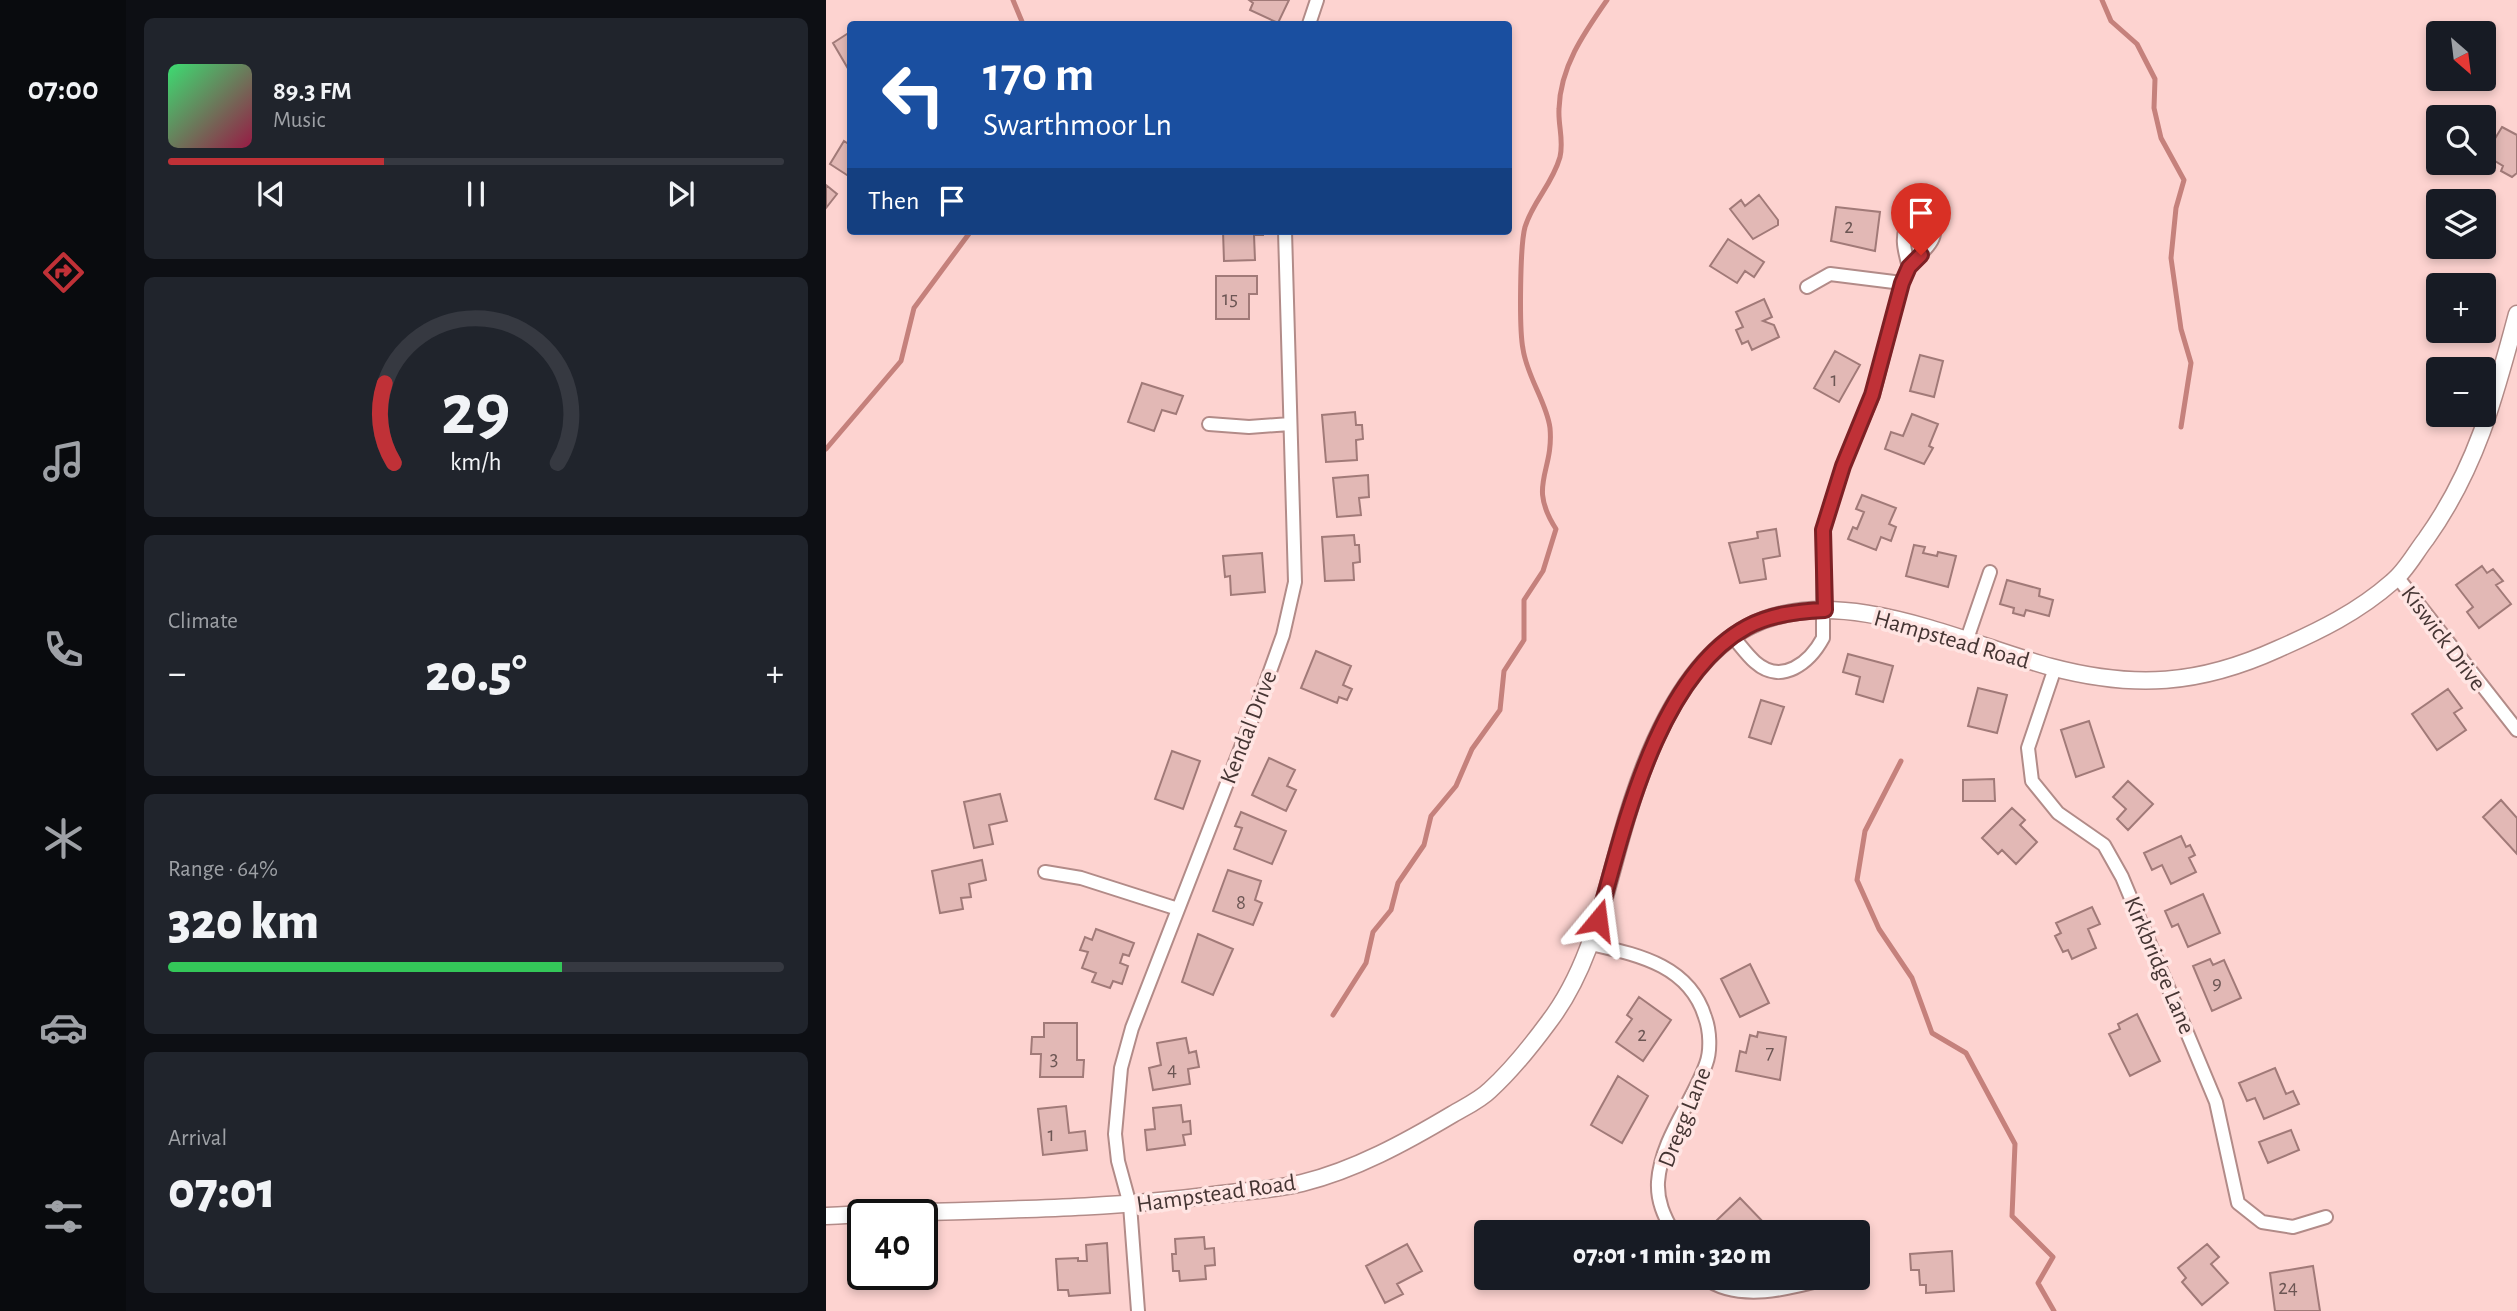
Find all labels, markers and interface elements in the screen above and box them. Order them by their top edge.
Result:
north arrow [2426,21,2496,91]
map controls [2426,21,2496,427]
icon: left [868,49,959,140]
text: 170 m [983,51,1094,100]
text: 07:00 [27,73,99,105]
text: 89.3 FM [273,78,352,104]
button: search [2426,105,2496,175]
text: Music [273,109,325,132]
text: Swarthmoor Ln [983,109,1172,141]
icon: previous [252,175,290,213]
icon: pause [457,175,495,213]
icon: next [662,175,700,213]
icon: arrive [933,182,971,220]
pin [1891,183,1951,255]
text: Then [868,188,919,214]
button: layers [2426,189,2496,259]
icon: arrive [1902,194,1940,232]
house number: 2 [1844,216,1854,237]
icon: directions [39,248,88,297]
button: + [2426,273,2496,343]
house number: 15 [1222,288,1238,309]
button: − [2426,357,2496,427]
house number: 1 [1830,369,1838,390]
text: 29 [441,375,511,448]
icon: music [39,437,88,486]
text: km/h [450,450,502,475]
street label: Kiswick Drive [2396,582,2490,695]
street label: Hampstead Road [1871,606,2032,674]
text: Climate [168,610,238,633]
icon: phone [39,625,88,674]
text: 20.5° [425,648,527,700]
text: − [168,655,186,693]
text: + [766,655,784,693]
street label: Kendal Drive [1216,667,1282,787]
icon: climate [39,814,88,863]
text: Range · 64% [168,858,278,881]
position arrow [1561,883,1635,957]
house number: 8 [1236,892,1246,913]
street label: Kirkbridge Lane [2119,893,2199,1038]
text: 320 km [168,896,319,948]
house number: 9 [2212,972,2222,993]
icon: car [39,1003,88,1052]
house number: 2 [1637,1024,1647,1045]
house number: 7 [1766,1042,1775,1063]
house number: 3 [1050,1048,1058,1069]
house number: 4 [1167,1059,1177,1080]
street label: Dregg Lane [1654,1064,1716,1171]
house number: 1 [1047,1124,1055,1145]
text: Arrival [168,1127,227,1150]
text: 07:01 [168,1165,276,1217]
street label: Hampstead Road [1135,1171,1297,1217]
icon: filters [39,1192,88,1241]
speed limit sign: 40 [847,1199,938,1290]
text: 07:01 · 1 min · 320 m [1573,1242,1771,1268]
house number: 24 [2278,1277,2298,1298]

